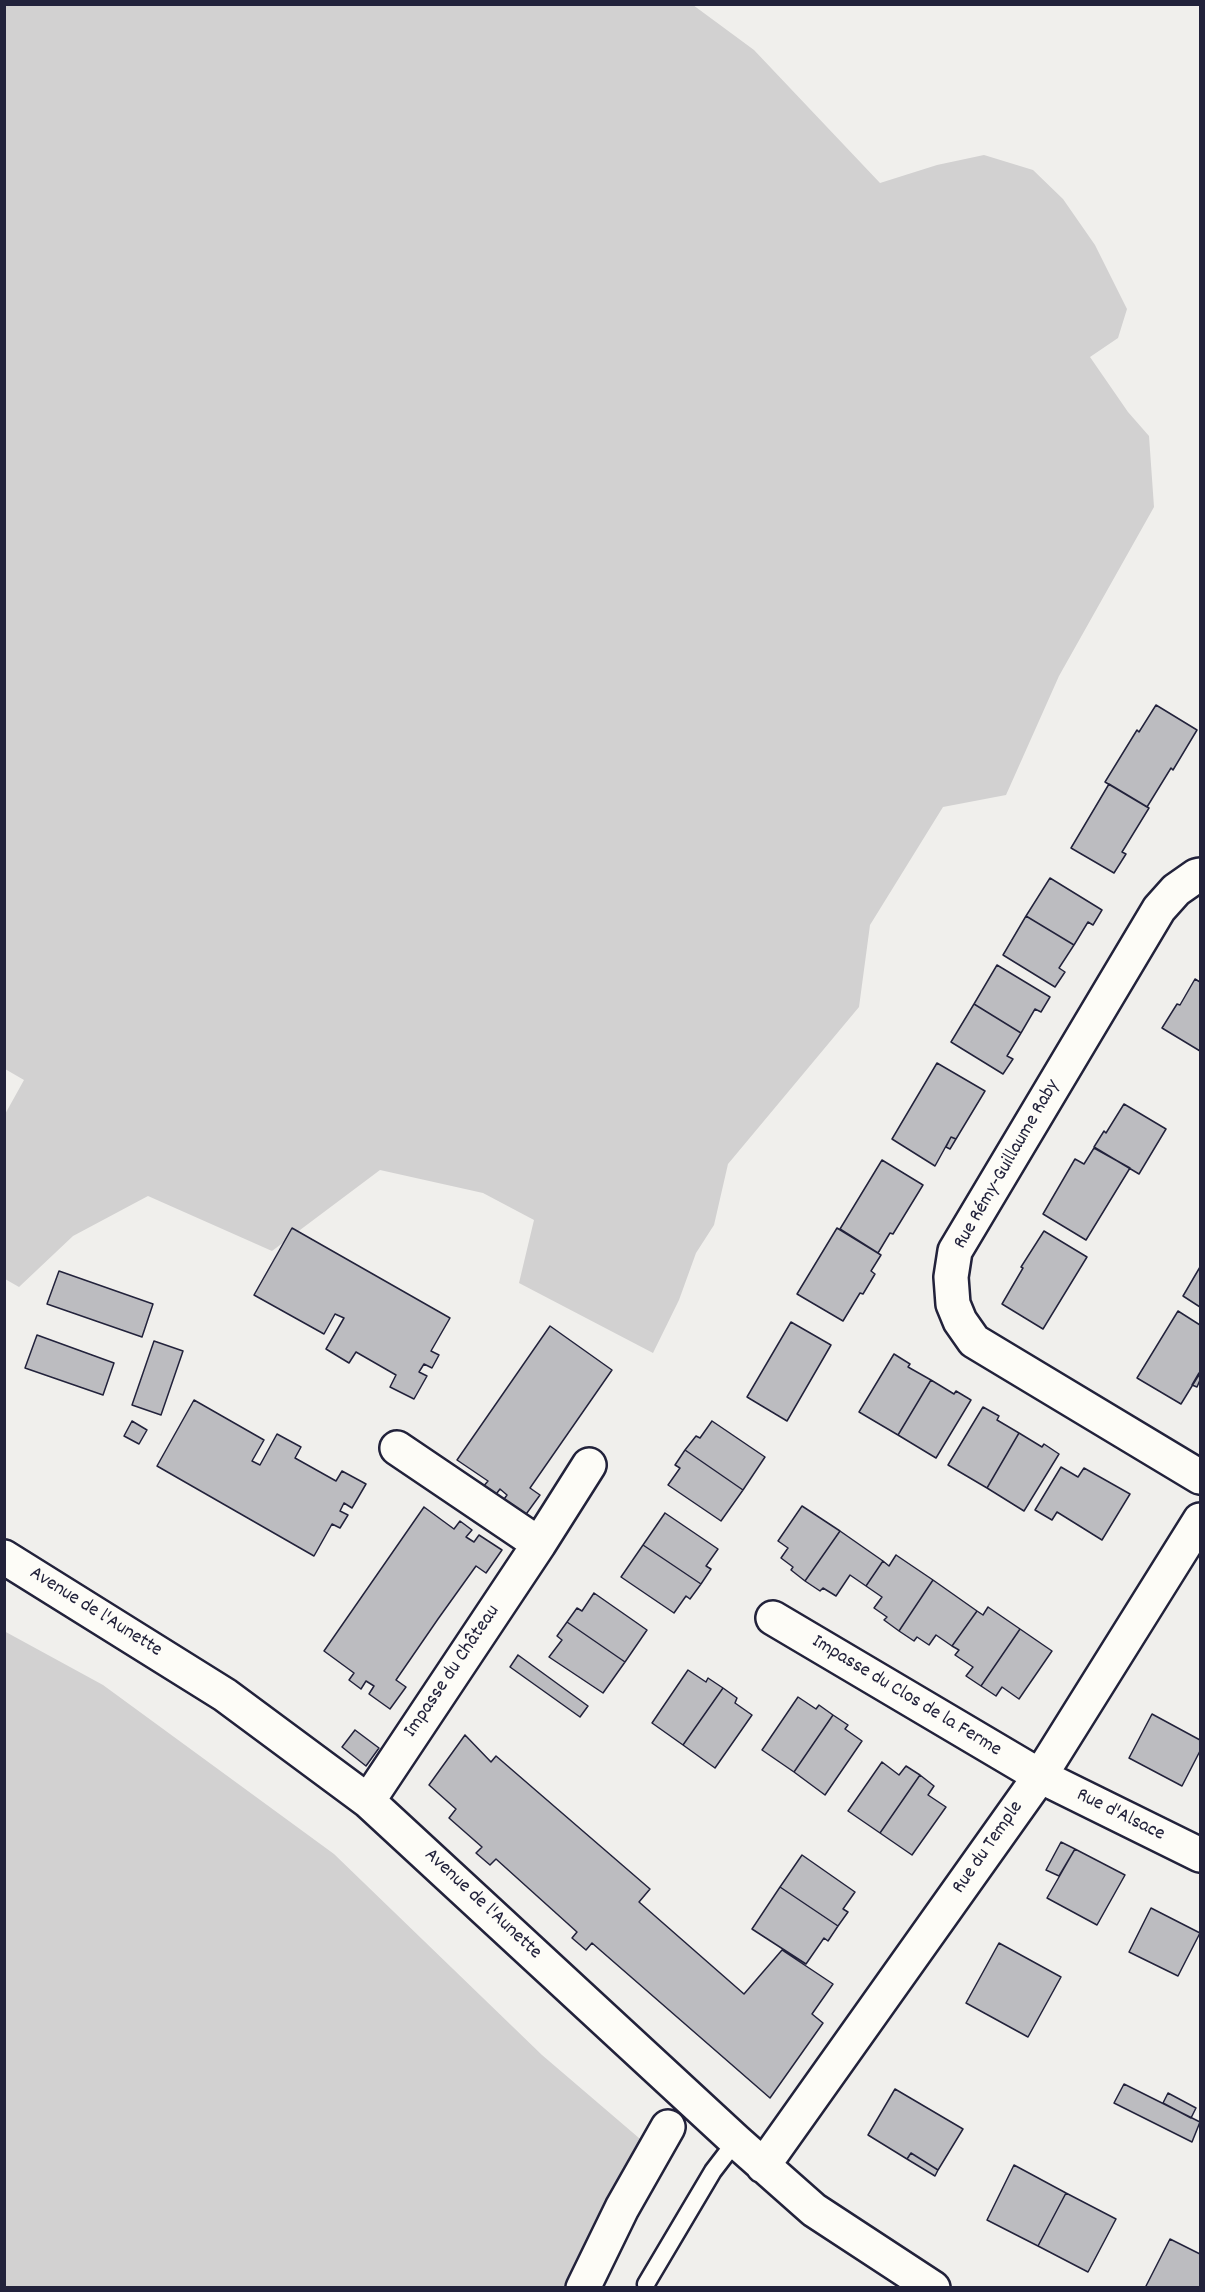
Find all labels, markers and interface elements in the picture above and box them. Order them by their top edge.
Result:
street label: Rue Rémy-Guillaume Raby [950,1076,1066,1254]
street label: Avenue de l'Aunette [24,1563,166,1663]
street label: Impasse du Château [400,1601,506,1743]
street label: Impasse du Clos de la Ferme [807,1631,1005,1763]
street label: Rue d'Alsace [1072,1784,1168,1848]
street label: Rue du Temple [948,1797,1030,1899]
street label: Avenue de l'Aunette [418,1844,546,1966]

